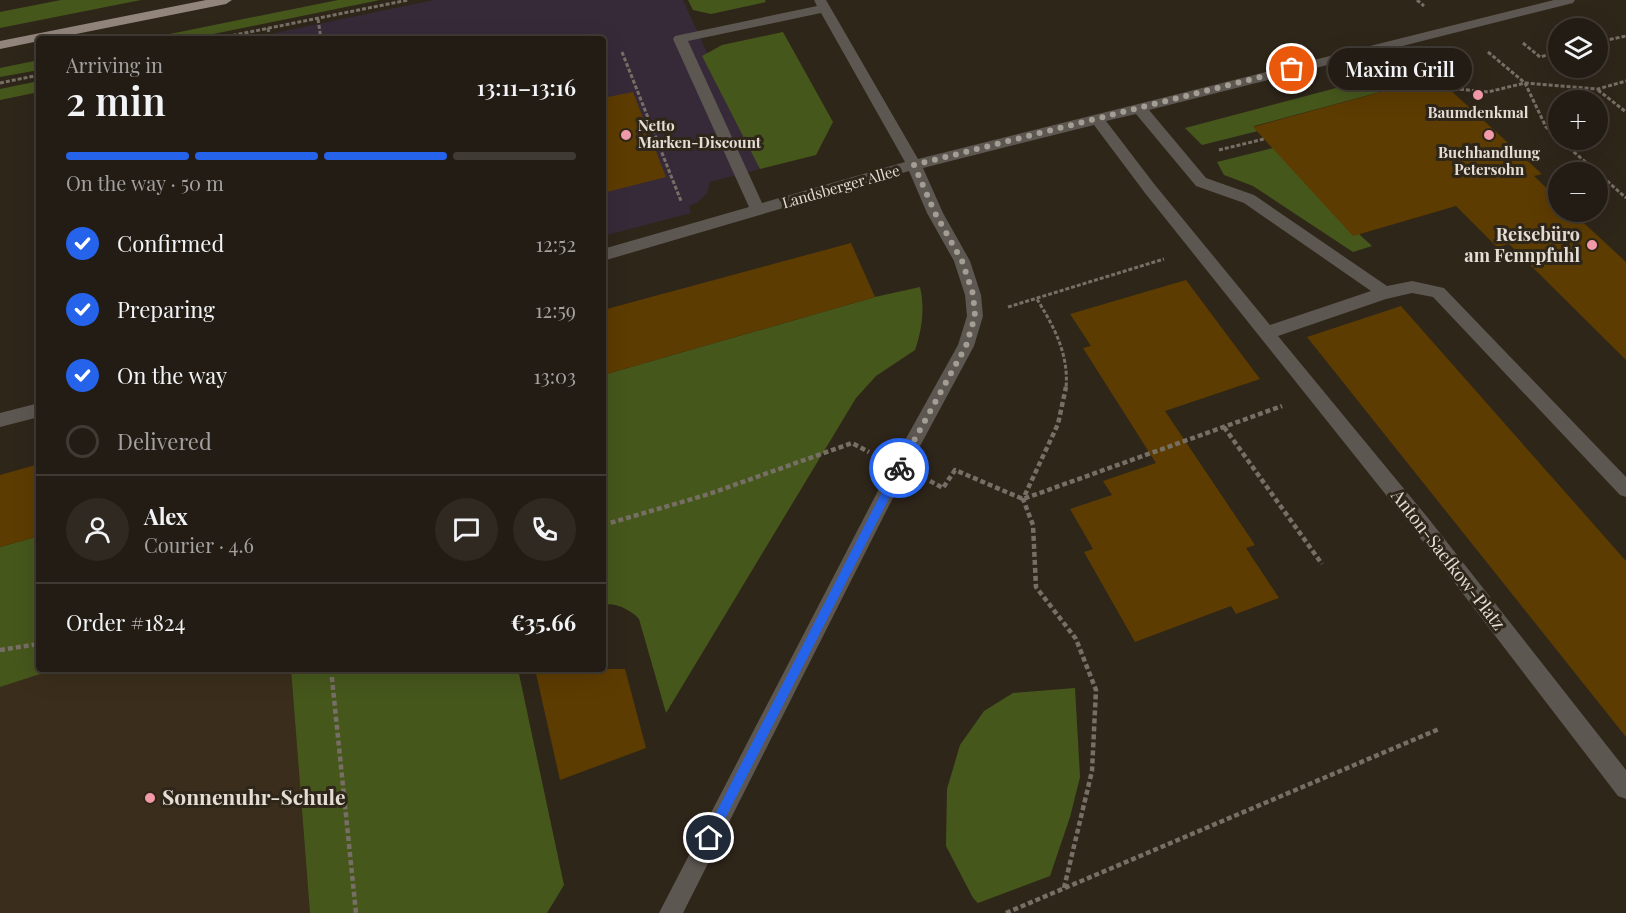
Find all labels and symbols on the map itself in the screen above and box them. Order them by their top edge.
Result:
pin [1266,43,1317,94]
callout: Maxim Grill [1328,48,1472,90]
marker: Baumdenkmal [1471,88,1485,102]
place label: Baumdenkmal [1428,102,1529,122]
place label: Netto Marken-Discount [638,115,762,152]
marker: Netto Marken-Discount [619,128,633,142]
marker: Buchhandlung Petersohn [1482,128,1496,142]
place label: Buchhandlung Petersohn [1438,142,1541,179]
street label: Landsberger Allee [780,160,902,212]
place label: Reisebüro am Fennpfuhl [1464,222,1580,267]
marker: Reisebüro am Fennpfuhl [1585,238,1599,252]
courier [869,438,929,498]
street label: Anton-Saefkow-Platz [1386,483,1511,635]
place label: Sonnenuhr-Schule [162,782,346,810]
marker: Sonnenuhr-Schule [143,791,157,805]
pin [683,812,734,863]

